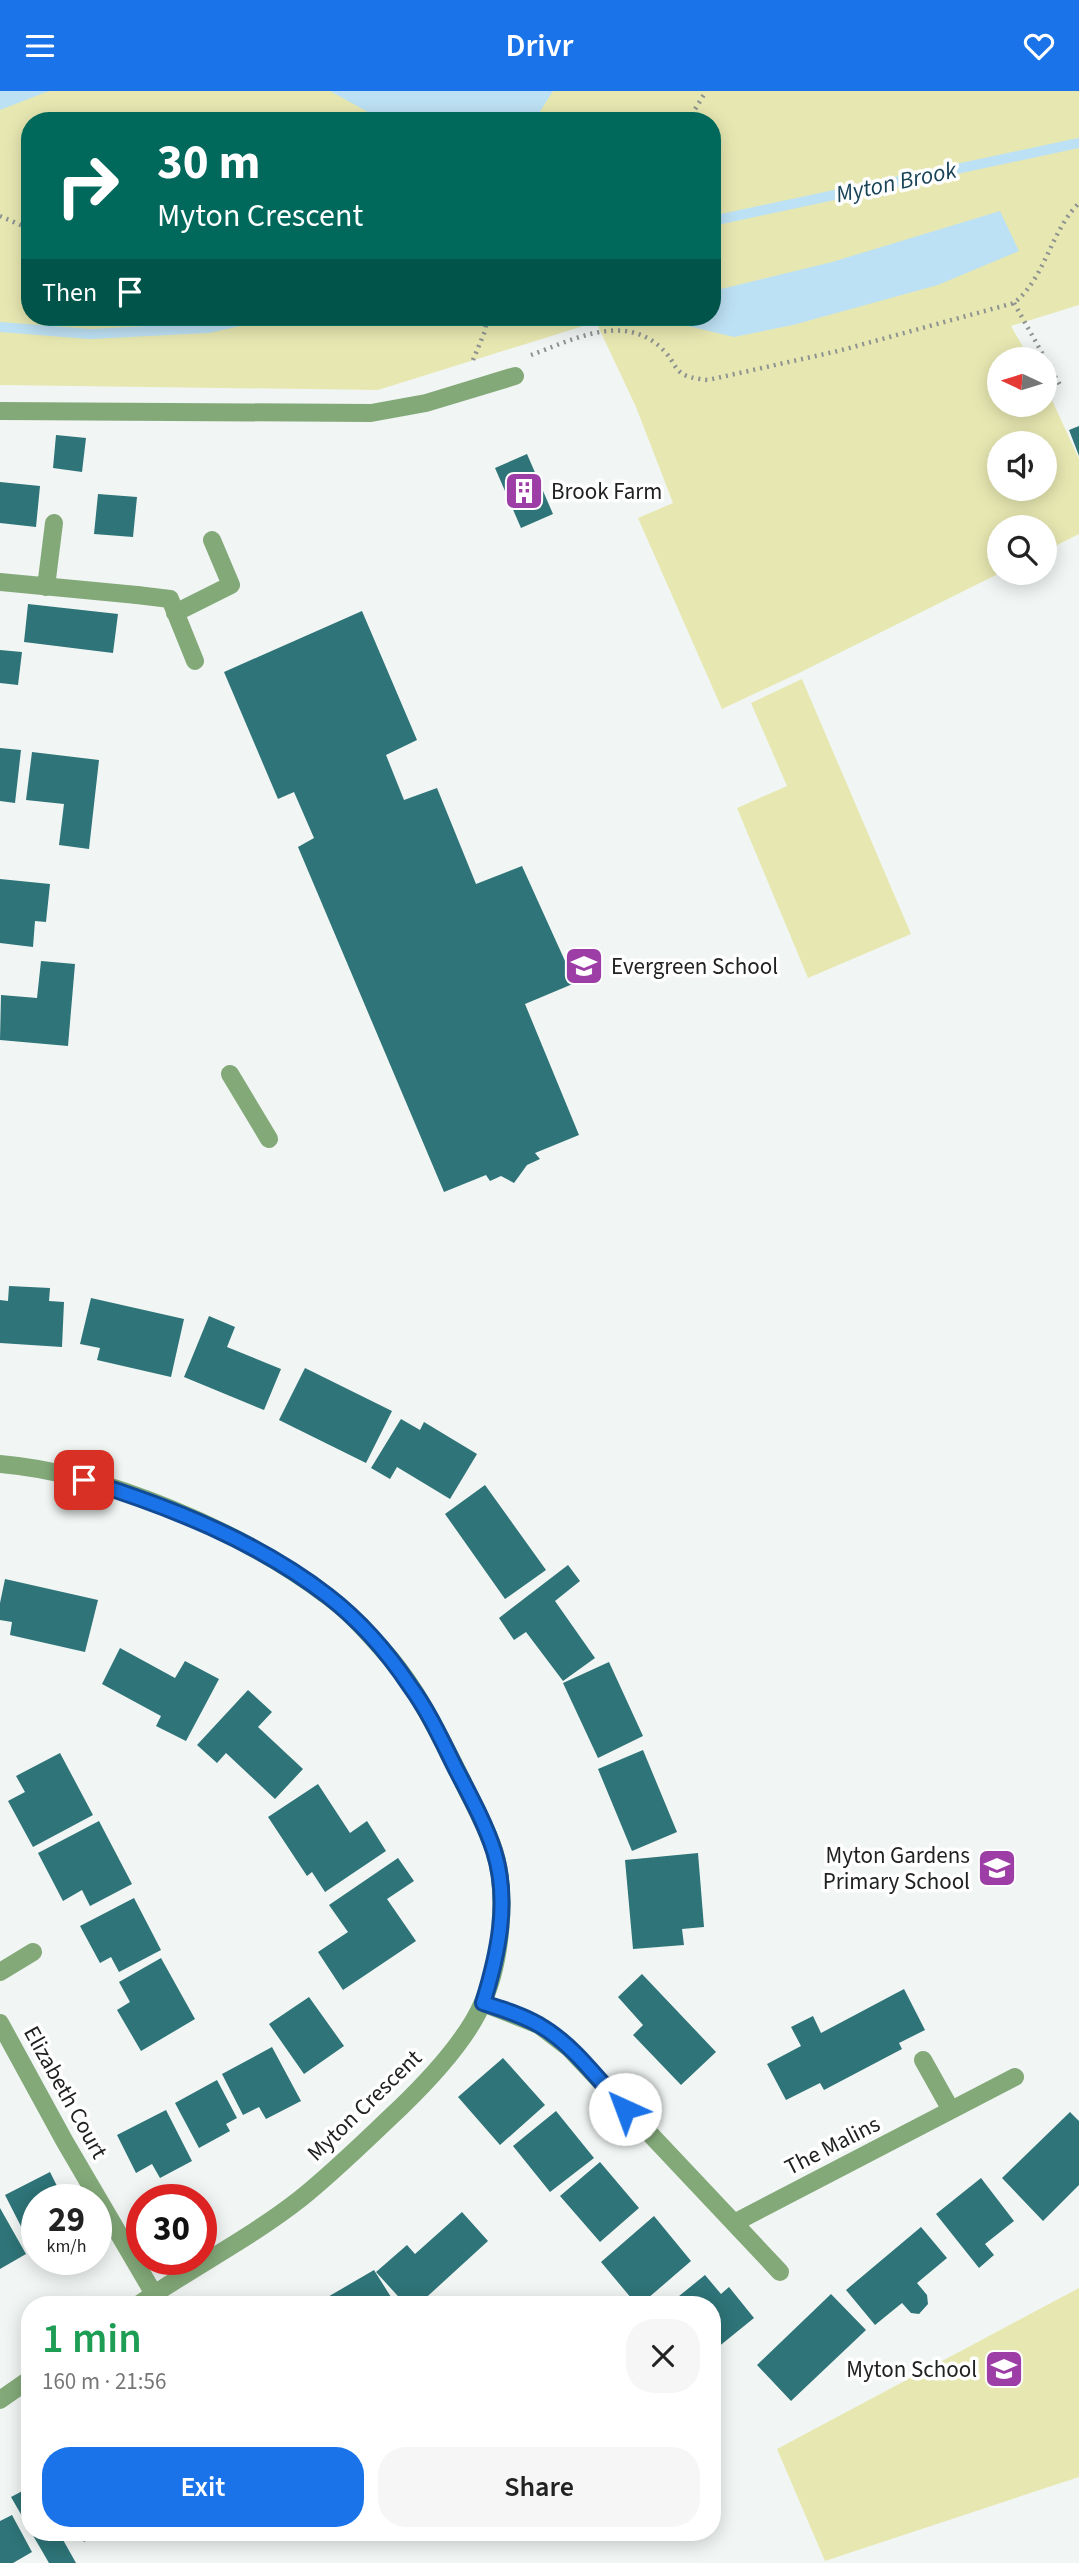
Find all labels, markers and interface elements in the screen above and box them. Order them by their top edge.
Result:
text: Drivr [505,23,574,69]
icon: menu [21,27,59,65]
icon: heart [1020,27,1058,65]
text: 30 m [157,128,261,198]
icon: right [42,140,133,231]
water label: Myton Brook [832,153,960,212]
text: Myton Crescent [157,193,363,239]
icon: arrive [111,273,149,311]
text: Then [42,274,97,311]
north arrow [987,347,1057,417]
map controls [987,347,1057,585]
button: sound [987,431,1057,501]
building icon: Brook Farm [503,470,545,512]
place label: Brook Farm [551,475,662,508]
button: search [987,515,1057,585]
school or university icon: Evergreen School [563,945,605,987]
place label: Evergreen School [611,950,778,983]
pin [54,1450,114,1510]
icon: arrive [65,1461,103,1499]
place label: Myton Gardens Primary School [823,1839,970,1898]
school or university icon: Myton Gardens Primary School [976,1847,1018,1889]
street label: Elizabeth Court [15,2020,116,2165]
street label: Myton Crescent [300,2042,429,2169]
position arrow [588,2072,662,2146]
street label: The Malins [779,2107,886,2184]
speed limit sign: 30 [126,2184,217,2275]
text: 29 [48,2195,85,2245]
text: km/h [47,2234,86,2259]
text: 1 min [42,2309,142,2369]
button: close [626,2319,700,2393]
school or university icon: Myton School [983,2348,1025,2390]
place label: Myton School [846,2353,977,2386]
text: 160 m · 21:56 [42,2365,166,2398]
button: Exit [42,2447,364,2527]
button: Share [378,2447,700,2527]

